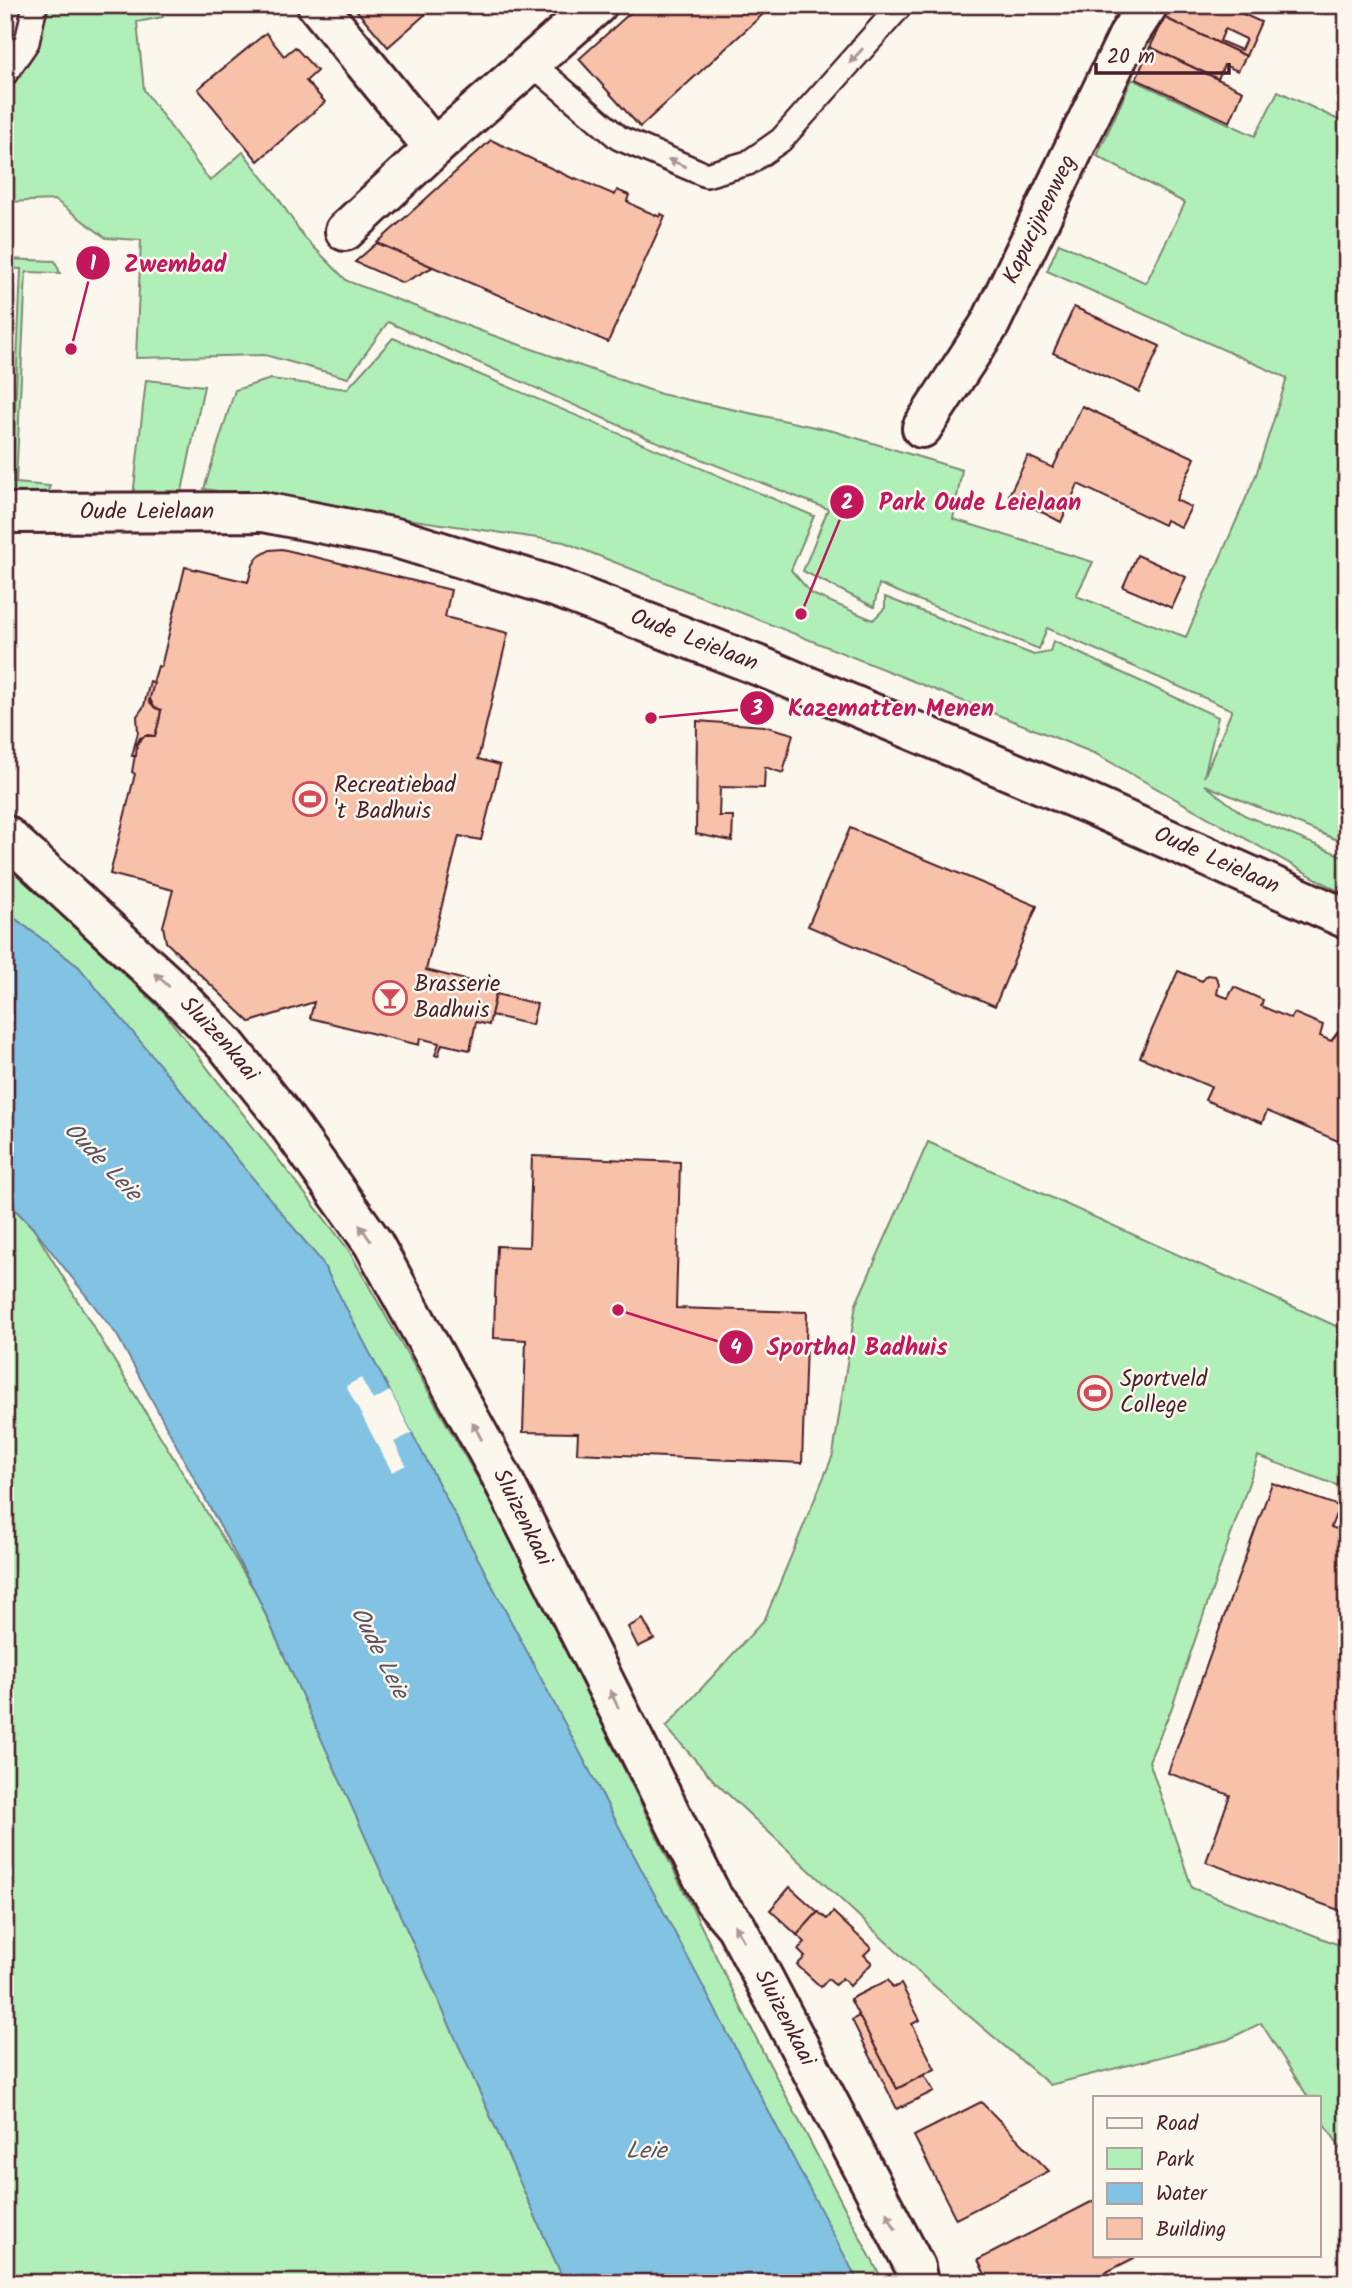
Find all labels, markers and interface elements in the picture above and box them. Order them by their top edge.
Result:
scale bar [1096,32,1230,76]
text: 20 m [1107,41,1155,74]
one-way arrow [848,47,864,65]
street label: Kapucijnenweg [994,149,1086,290]
one-way arrow [667,157,687,169]
callout: Zwembad [75,241,241,286]
text: Zwembad [124,246,227,285]
text: 1 [90,248,97,281]
callout: Park Oude Leielaan [829,479,1095,524]
text: Park Oude Leielaan [879,484,1081,523]
text: 2 [841,487,853,520]
street label: Oude Leielaan [80,494,214,531]
street label: Oude Leielaan [625,600,763,682]
callout: Kazematten Menen [739,685,1008,730]
text: Kazematten Menen [788,690,994,729]
text: 3 [750,693,763,726]
place label: Recreatiebad 't Badhuis [334,768,456,830]
sports icon: Recreatiebad 't Badhuis [291,780,329,818]
street label: Oude Leielaan [1148,817,1285,905]
place label: Brasserie Badhuis [414,967,500,1029]
one-way arrow [154,972,171,988]
bar icon: Brasserie Badhuis [371,979,409,1017]
street label: Sluizenkaai [170,988,268,1091]
water label: Oude Leie [54,1113,152,1213]
one-way arrow [358,1224,372,1242]
callout: Sporthal Badhuis [718,1324,962,1369]
text: Sporthal Badhuis [767,1329,947,1368]
text: 4 [730,1332,742,1365]
place label: Sportveld College [1120,1362,1208,1424]
sports icon: Sportveld College [1076,1374,1114,1412]
one-way arrow [471,1421,483,1441]
street label: Sluizenkaai [482,1463,562,1574]
water label: Oude Leie [339,1600,420,1708]
one-way arrow [608,1689,619,1709]
one-way arrow [733,1923,745,1942]
street label: Sluizenkaai [744,1963,825,2074]
legend [1093,2096,1320,2256]
text: Road [1156,2108,1199,2141]
water label: Leie [626,2132,668,2171]
text: Park [1156,2144,1194,2177]
text: Water [1156,2178,1208,2211]
one-way arrow [885,2211,896,2231]
text: Building [1156,2214,1226,2247]

